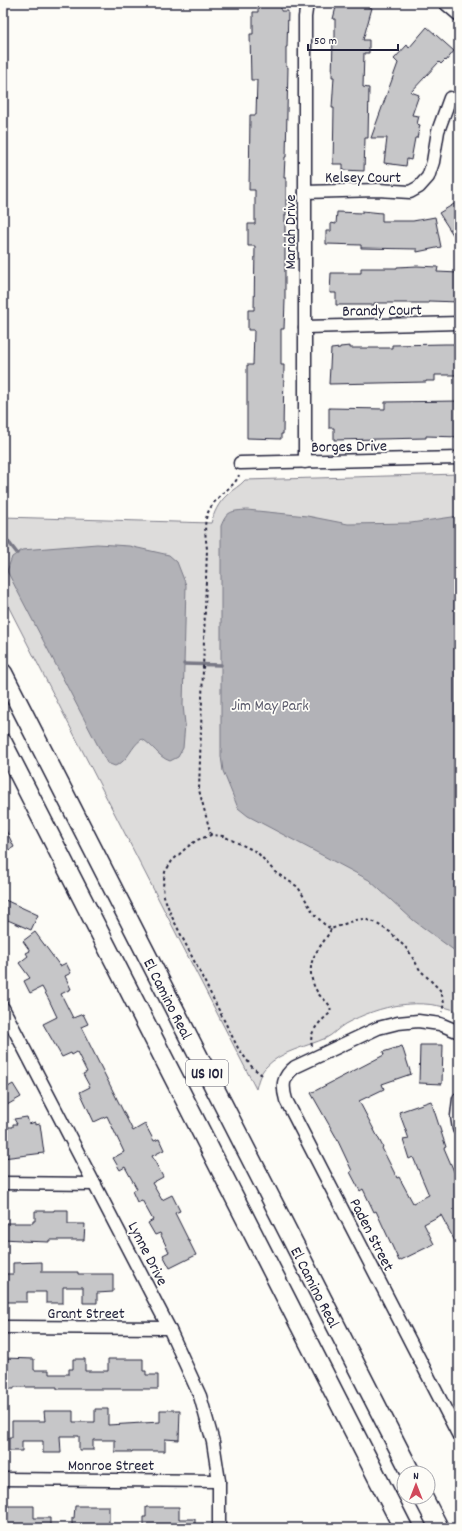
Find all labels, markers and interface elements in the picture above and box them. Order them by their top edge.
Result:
scale bar [308,26,398,52]
text: 50 m [314,33,337,50]
street label: Kelsey Court [325,167,401,190]
street label: Mariah Drive [280,194,303,270]
street label: Brandy Court [342,299,422,324]
street label: Borges Drive [311,435,387,460]
park label: Jim May Park [231,695,309,718]
street label: El Camino Real [136,955,197,1044]
road number: US 101 [186,1060,228,1086]
street label: Paden Street [343,1195,399,1276]
street label: Lynne Drive [121,1218,173,1290]
street label: El Camino Real [283,1243,344,1333]
street label: Grant Street [47,1303,125,1326]
street label: Monroe Street [68,1455,154,1478]
north arrow [396,1465,436,1505]
text: N [413,1469,419,1485]

